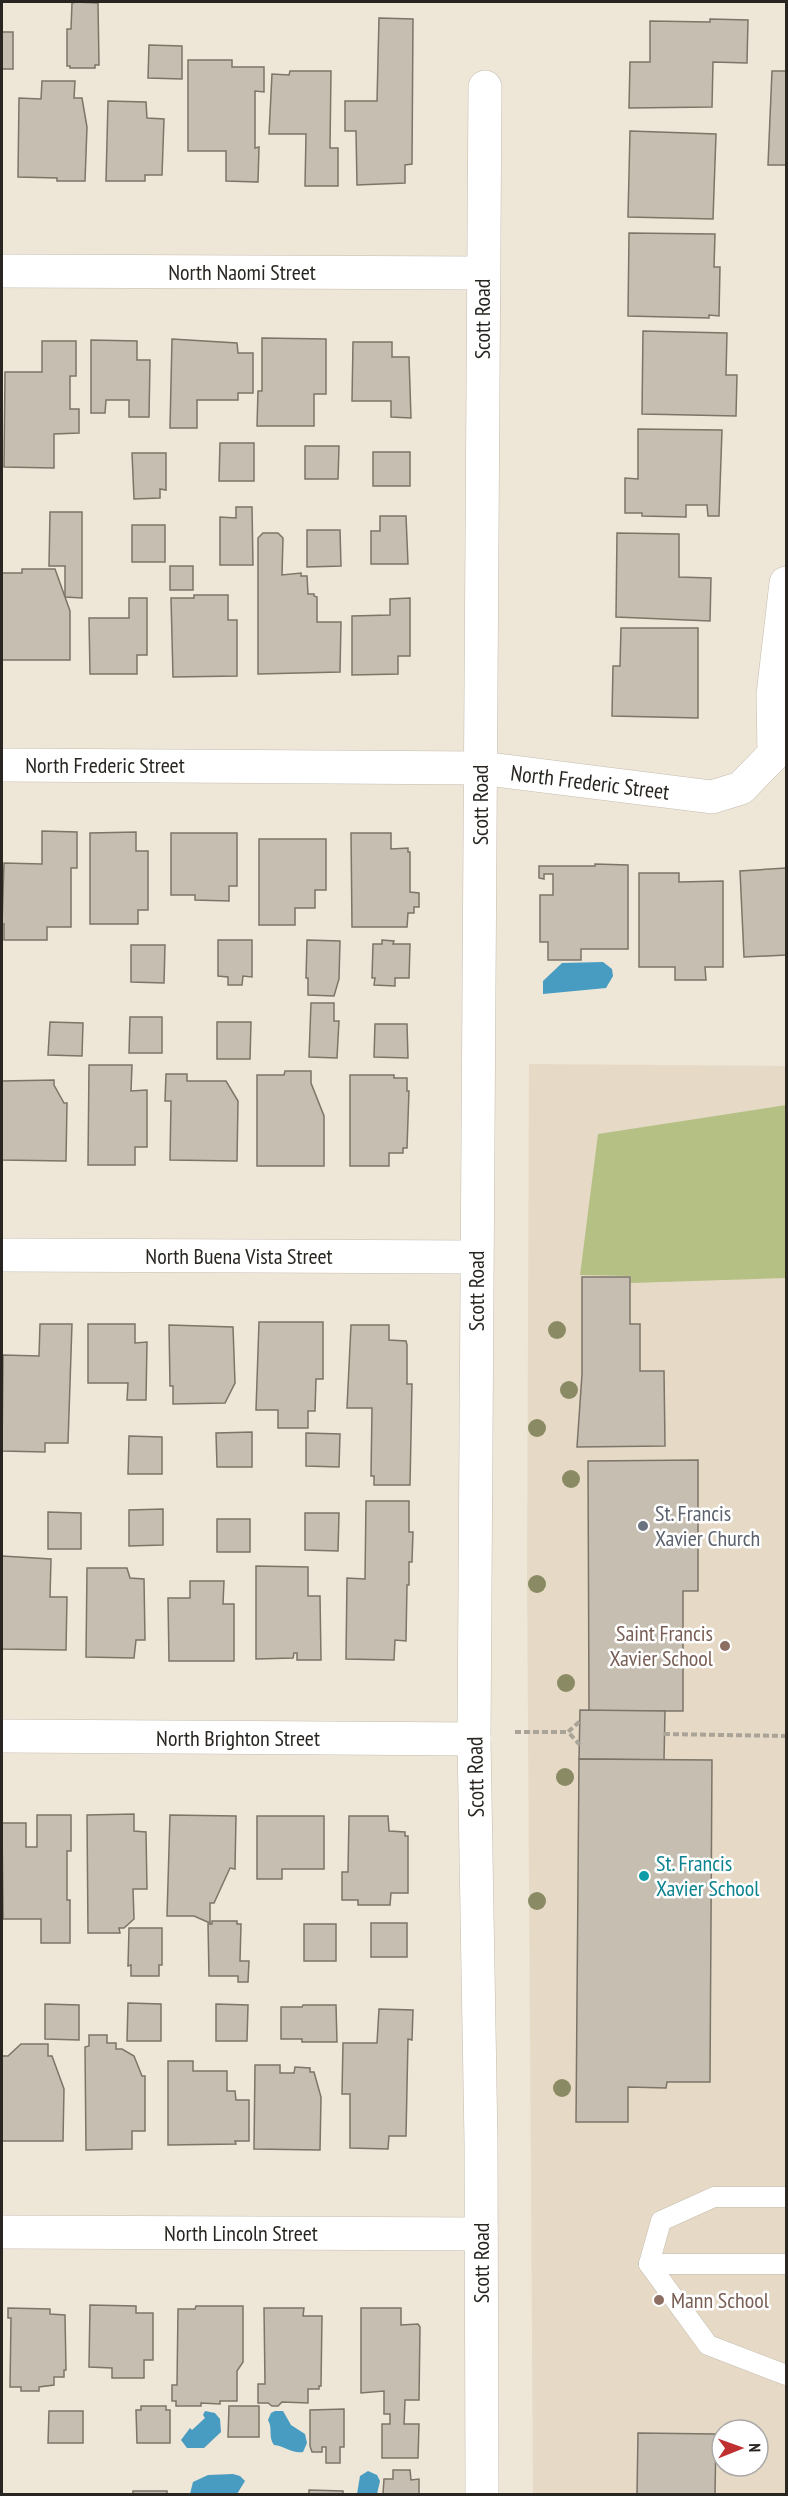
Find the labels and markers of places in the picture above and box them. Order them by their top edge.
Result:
place label: St. Francis Xavier Church [655,1499,760,1552]
marker: St. Francis Xavier Church [636,1519,650,1533]
place label: Saint Francis Xavier School [610,1619,714,1672]
marker: Saint Francis Xavier School [718,1639,732,1653]
place label: St. Francis Xavier School [656,1849,760,1902]
marker: St. Francis Xavier School [637,1869,651,1883]
place label: Mann School [671,2286,770,2314]
marker: Mann School [652,2293,666,2307]

